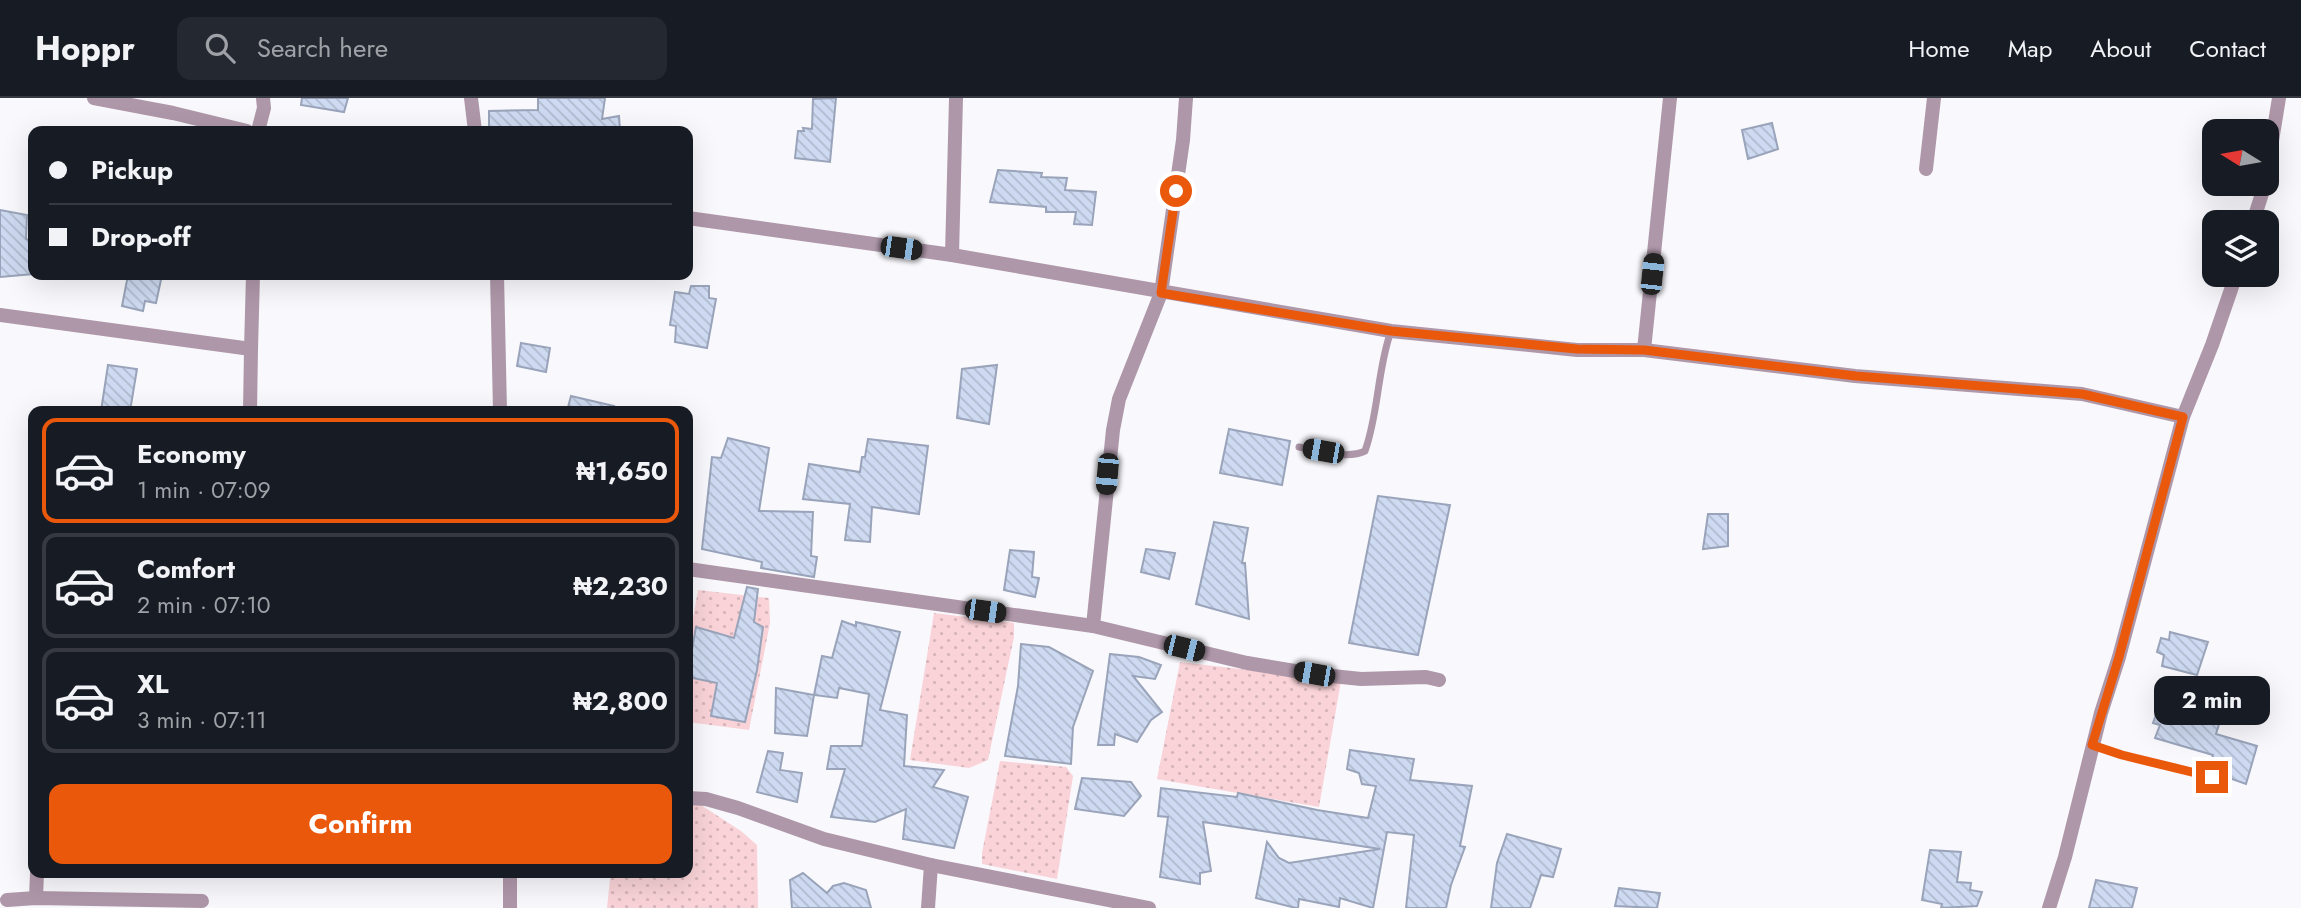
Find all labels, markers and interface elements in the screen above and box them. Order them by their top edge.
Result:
search box [177,17,667,80]
text: Hoppr [35,25,135,72]
icon: search [201,29,239,67]
text: Search here [257,29,388,67]
text: Home [1908,31,1970,66]
text: Map [2008,31,2052,66]
text: About [2090,31,2151,66]
text: Contact [2189,31,2266,66]
north arrow [2202,119,2278,196]
map controls [2202,119,2279,287]
text: Pickup [91,151,173,189]
route start [1160,175,1192,207]
button: layers [2202,210,2279,287]
text: Drop-off [91,218,191,256]
car [879,235,924,261]
car [1640,252,1665,296]
text: Economy [137,435,246,473]
car [1301,437,1346,465]
icon: car [53,439,116,502]
text: ₦1,650 [576,452,668,490]
car [1095,452,1120,496]
text: 1 min · 07:09 [137,473,271,507]
text: Comfort [137,550,235,588]
icon: car [53,554,116,617]
text: ₦2,230 [573,567,668,605]
text: 2 min · 07:10 [137,588,271,622]
car [963,598,1008,624]
car [1162,633,1207,663]
car [1292,660,1337,688]
text: XL [137,665,169,703]
icon: car [53,669,116,732]
callout: 2 min [2154,676,2270,724]
text: ₦2,800 [573,682,668,720]
text: 2 min [2182,683,2242,717]
text: 3 min · 07:11 [137,703,267,737]
route end [2196,761,2228,793]
button: Confirm [49,784,672,864]

